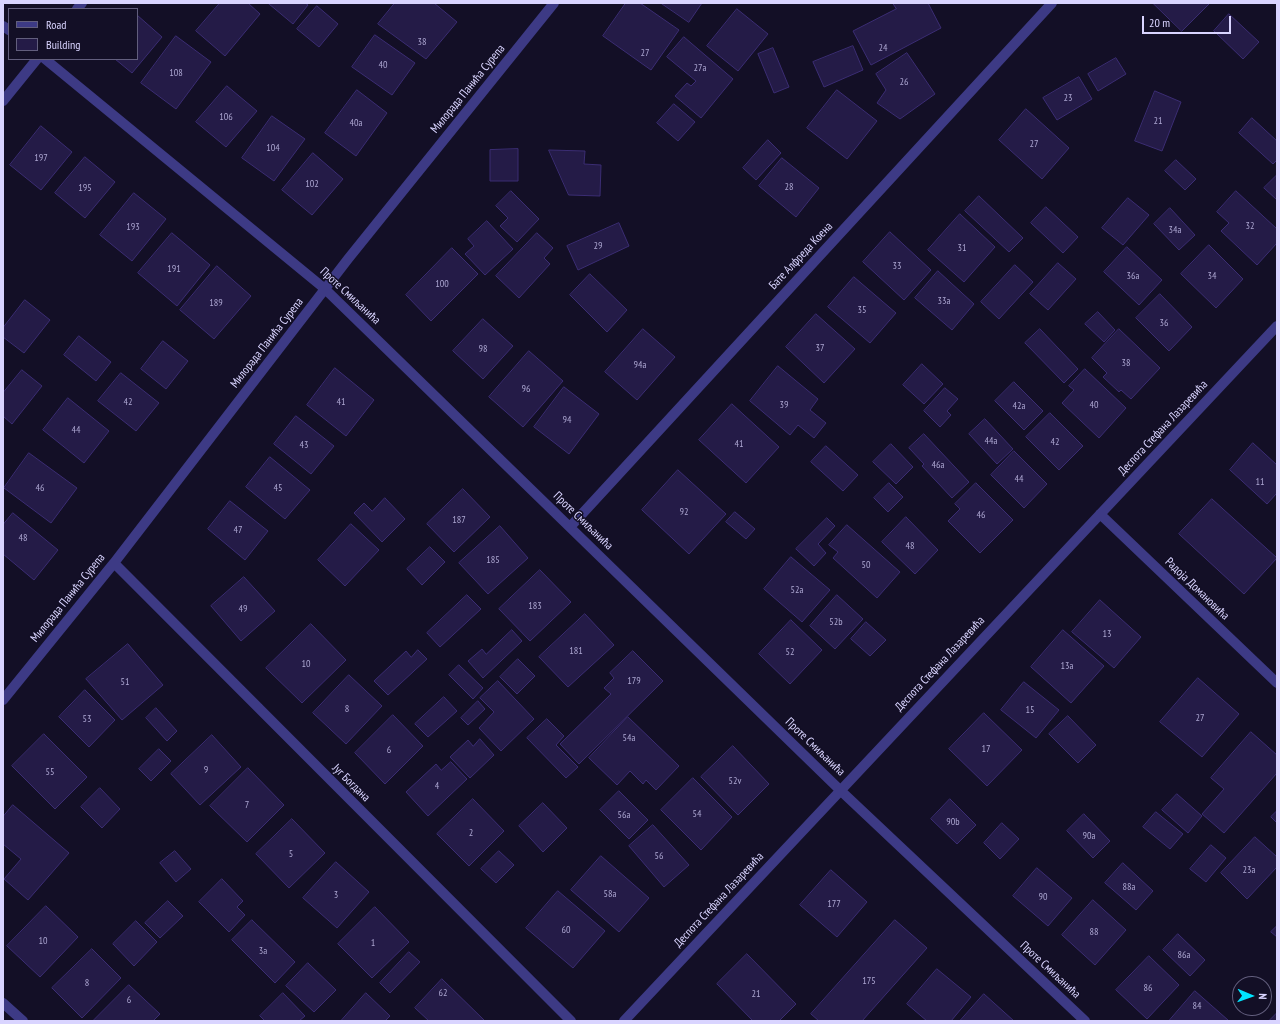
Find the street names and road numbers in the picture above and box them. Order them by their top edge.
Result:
street label: Милорада Панића Сурепа [428,42,508,136]
street label: Бате Алфреда Коена [766,219,836,293]
street label: Проте Смиљанића [317,264,383,328]
street label: Милорада Панића Сурепа [227,295,307,391]
street label: Деспота Стефана Лазаревића [1115,378,1211,478]
street label: Проте Смиљанића [550,489,616,553]
street label: Милорада Панића Сурепа [28,551,108,645]
street label: Радоја Домановића [1162,555,1232,623]
street label: Деспота Стефана Лазаревића [892,614,988,714]
street label: Проте Смиљанића [782,715,848,779]
street label: Југ Богдана [329,761,373,805]
street label: Деспота Стефана Лазаревића [671,850,767,950]
street label: Проте Смиљанића [1017,938,1083,1002]

